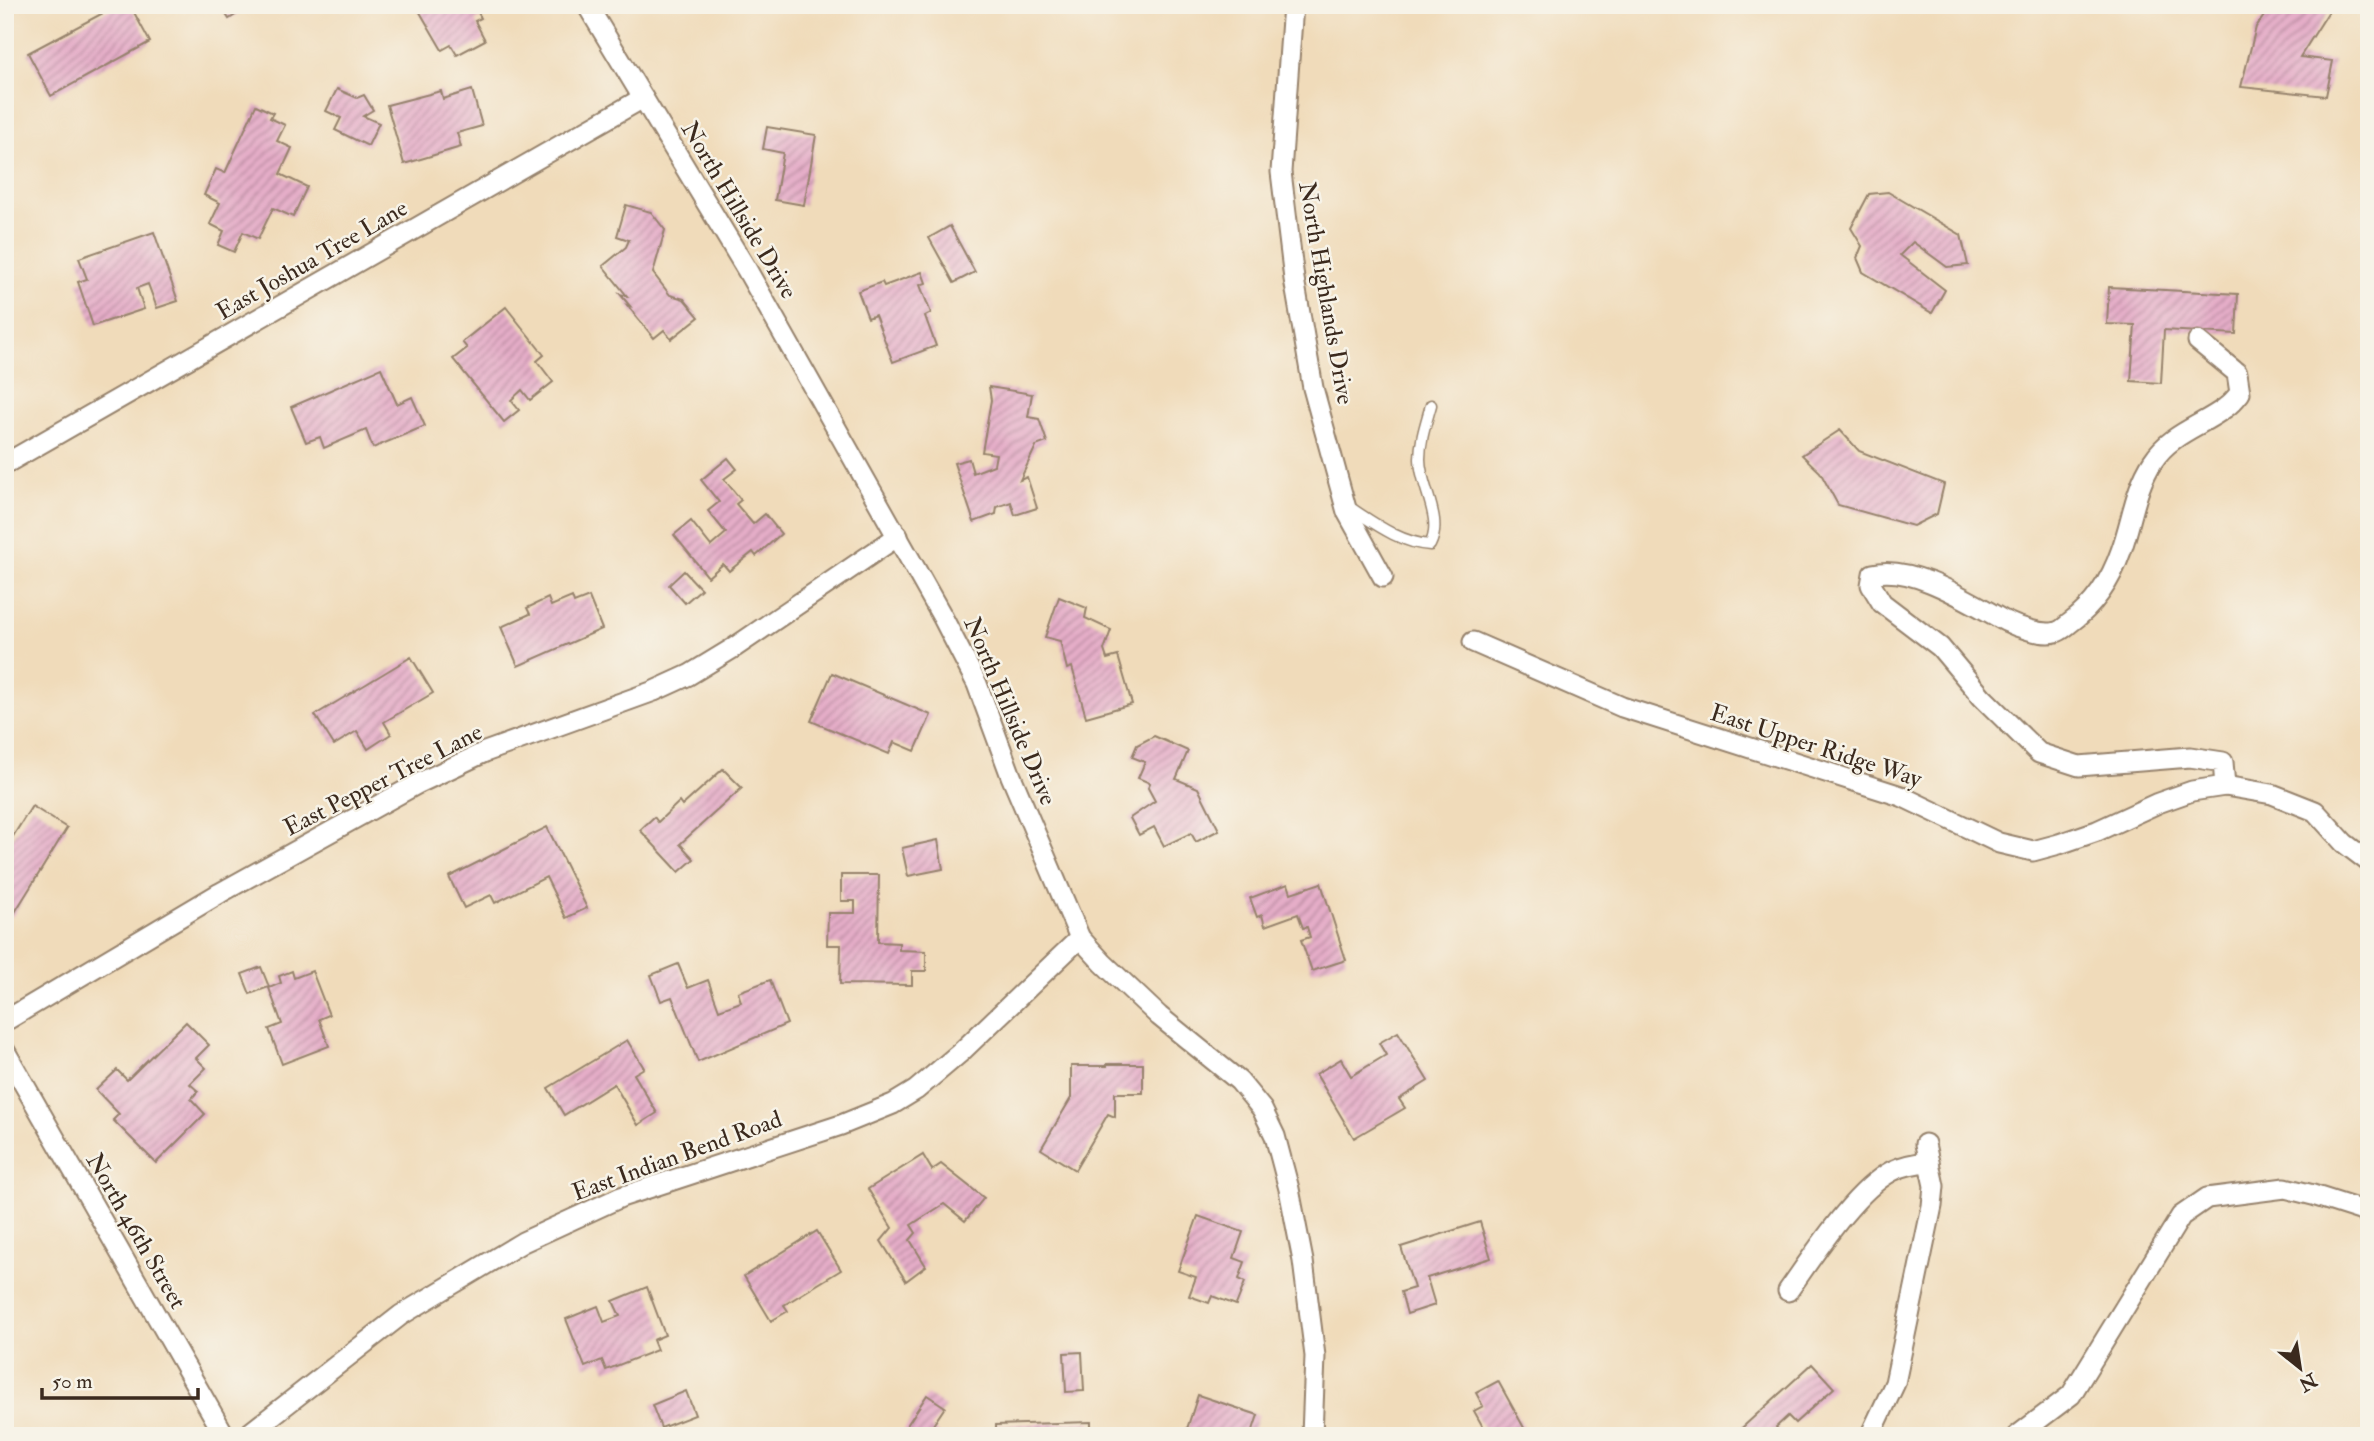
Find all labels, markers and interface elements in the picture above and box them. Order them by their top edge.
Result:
street label: North Hillside Drive [674,116,804,304]
street label: North Highlands Drive [1291,179,1361,407]
street label: East Joshua Tree Lane [211,193,413,327]
street label: North Hillside Drive [956,612,1064,810]
street label: East Upper Ridge Way [1706,697,1926,795]
street label: East Pepper Tree Lane [278,717,488,843]
street label: East Indian Bend Road [568,1104,786,1208]
street label: North 46th Street [79,1147,193,1315]
north arrow [2266,1332,2336,1402]
scale bar [42,1357,198,1401]
text: N [2294,1367,2322,1397]
text: 50 m [52,1368,93,1395]

